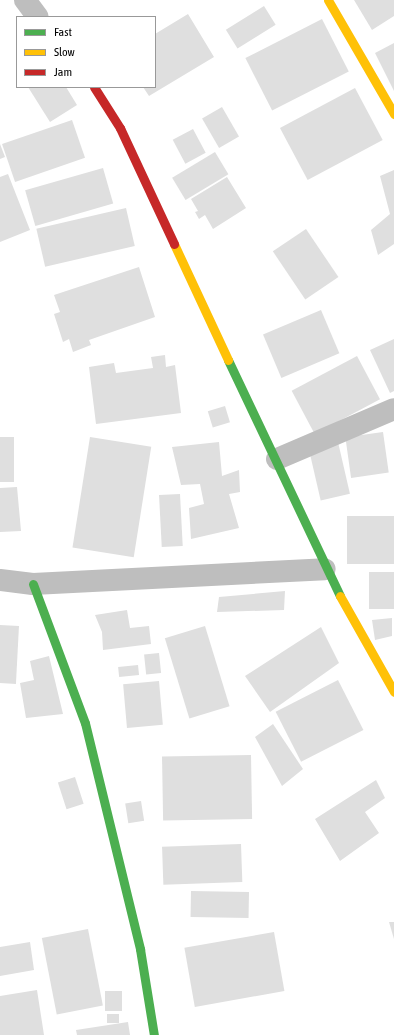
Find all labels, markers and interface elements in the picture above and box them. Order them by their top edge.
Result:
legend [16,16,156,88]
text: Fast [54,25,72,39]
text: Slow [54,45,75,59]
text: Jam [54,65,72,79]

